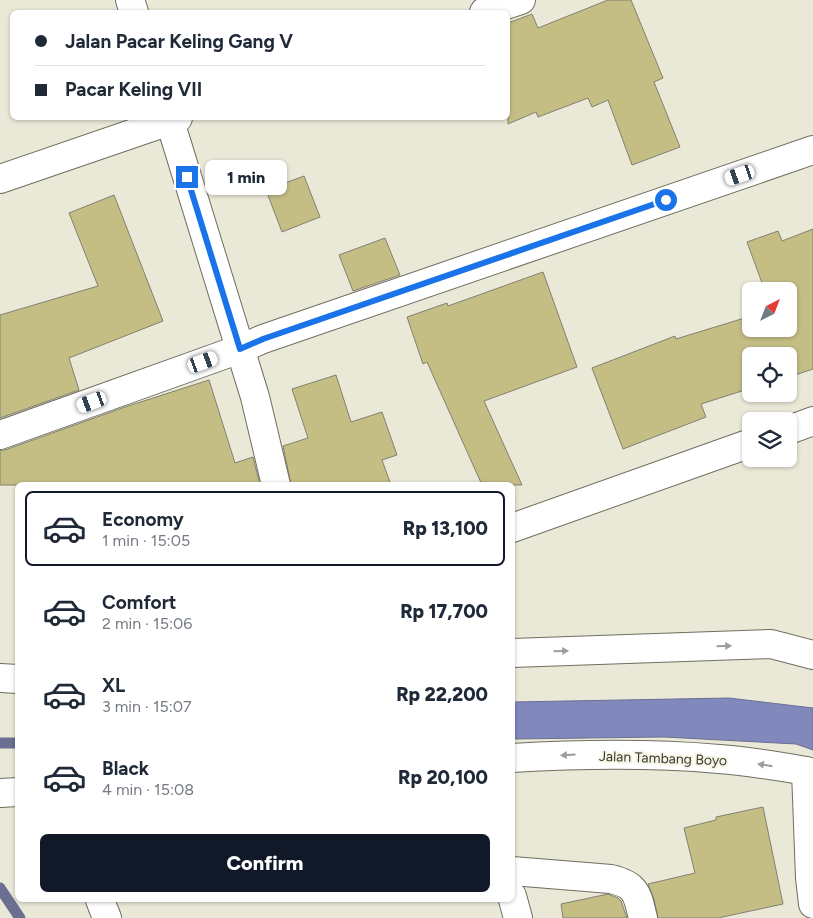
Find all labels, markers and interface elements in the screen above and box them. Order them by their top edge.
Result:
text: Jalan Pacar Keling Gang V [65,30,293,53]
text: Pacar Keling VII [65,78,202,101]
callout: 1 min [204,160,287,194]
car [723,163,756,187]
route end [176,166,198,188]
text: 1 min [227,168,265,187]
route start [655,189,677,211]
north arrow [742,282,798,338]
map controls [742,282,797,467]
button: locate [742,347,797,402]
car [186,350,219,374]
car [75,390,108,414]
button: layers [742,412,797,467]
icon: car [42,506,87,551]
text: Economy [102,508,184,531]
text: Rp 13,100 [403,517,488,540]
text: 1 min · 15:05 [102,531,190,550]
icon: car [42,589,87,634]
text: Comfort [102,591,177,614]
text: Rp 17,700 [400,600,488,623]
text: 2 min · 15:06 [102,614,192,633]
one-way arrow [716,642,732,650]
one-way arrow [553,647,569,655]
icon: car [42,672,87,717]
text: XL [102,674,125,697]
text: Rp 22,200 [396,683,488,706]
text: 3 min · 15:07 [102,697,192,716]
street label: Jalan Tambang Boyo [599,748,727,769]
one-way arrow [560,752,576,760]
icon: car [42,755,87,800]
text: Black [102,757,149,780]
one-way arrow [757,760,773,768]
text: Rp 20,100 [398,766,488,789]
text: 4 min · 15:08 [102,780,194,799]
button: Confirm [40,834,490,892]

